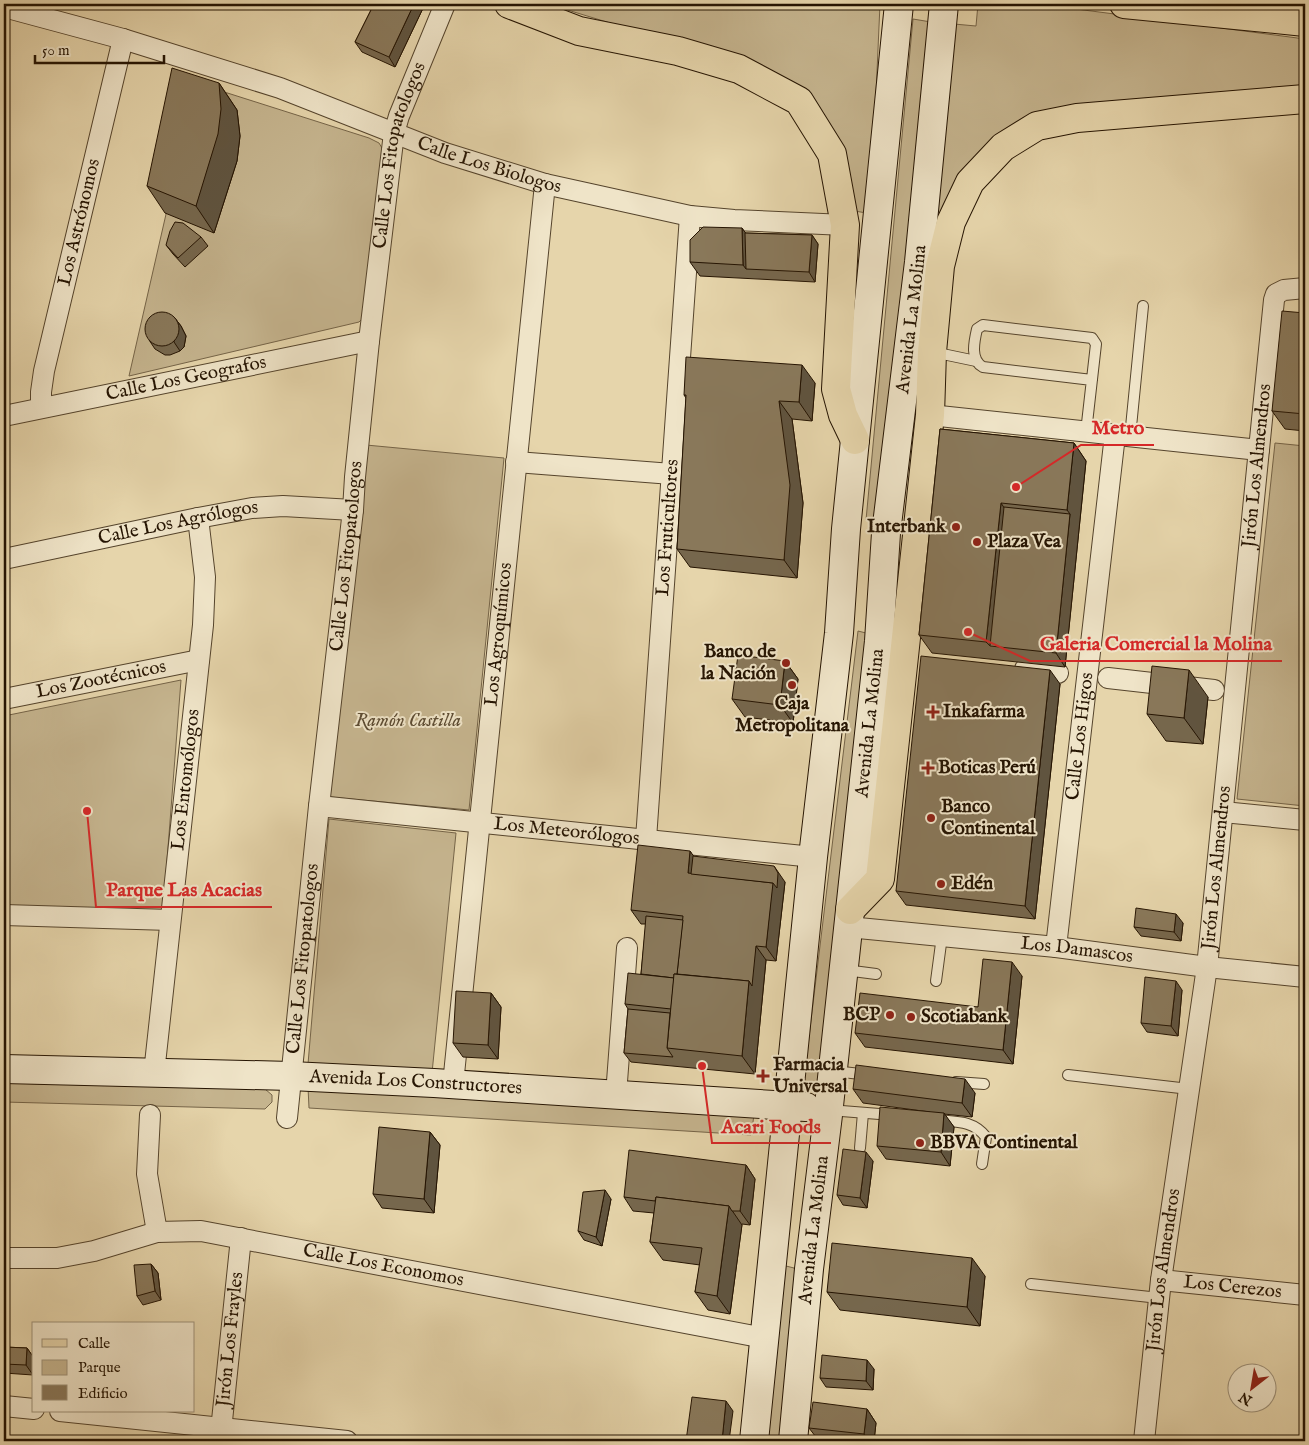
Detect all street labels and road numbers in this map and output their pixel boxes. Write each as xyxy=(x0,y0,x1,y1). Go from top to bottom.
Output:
street label: Calle Los Fitopatologos xyxy=(368,59,432,250)
street label: Calle Los Biologos xyxy=(414,131,564,199)
street label: Los Astrónomos xyxy=(53,156,106,288)
street label: Avenida La Molina xyxy=(891,243,933,396)
street label: Calle Los Geografos xyxy=(104,350,269,407)
street label: Jirón Los Almendros xyxy=(1237,383,1278,551)
street label: Los Fruticultores xyxy=(651,458,685,597)
street label: Calle Los Fitopatologos xyxy=(325,460,369,653)
street label: Calle Los Agrólogos xyxy=(96,496,259,551)
street label: Los Agroquímicos xyxy=(480,561,518,707)
street label: Avenida La Molina xyxy=(850,647,890,800)
street label: Los Zootécnicos xyxy=(34,655,168,704)
street label: Calle Los Higos xyxy=(1061,671,1100,802)
street label: Los Entomólogos xyxy=(166,708,206,852)
street label: Jirón Los Almendros xyxy=(1197,785,1237,953)
street label: Los Meteorólogos xyxy=(493,812,641,851)
street label: Calle Los Fitopatologos xyxy=(282,862,325,1055)
street label: Los Damascos xyxy=(1020,932,1134,969)
street label: Avenida Los Constructores xyxy=(308,1065,523,1101)
street label: Avenida La Molina xyxy=(794,1154,835,1306)
street label: Jirón Los Almendros xyxy=(1141,1187,1186,1355)
street label: Calle Los Economos xyxy=(301,1239,466,1293)
street label: Los Cerezos xyxy=(1182,1270,1283,1305)
street label: Jirón Los Frayles xyxy=(211,1271,249,1410)

